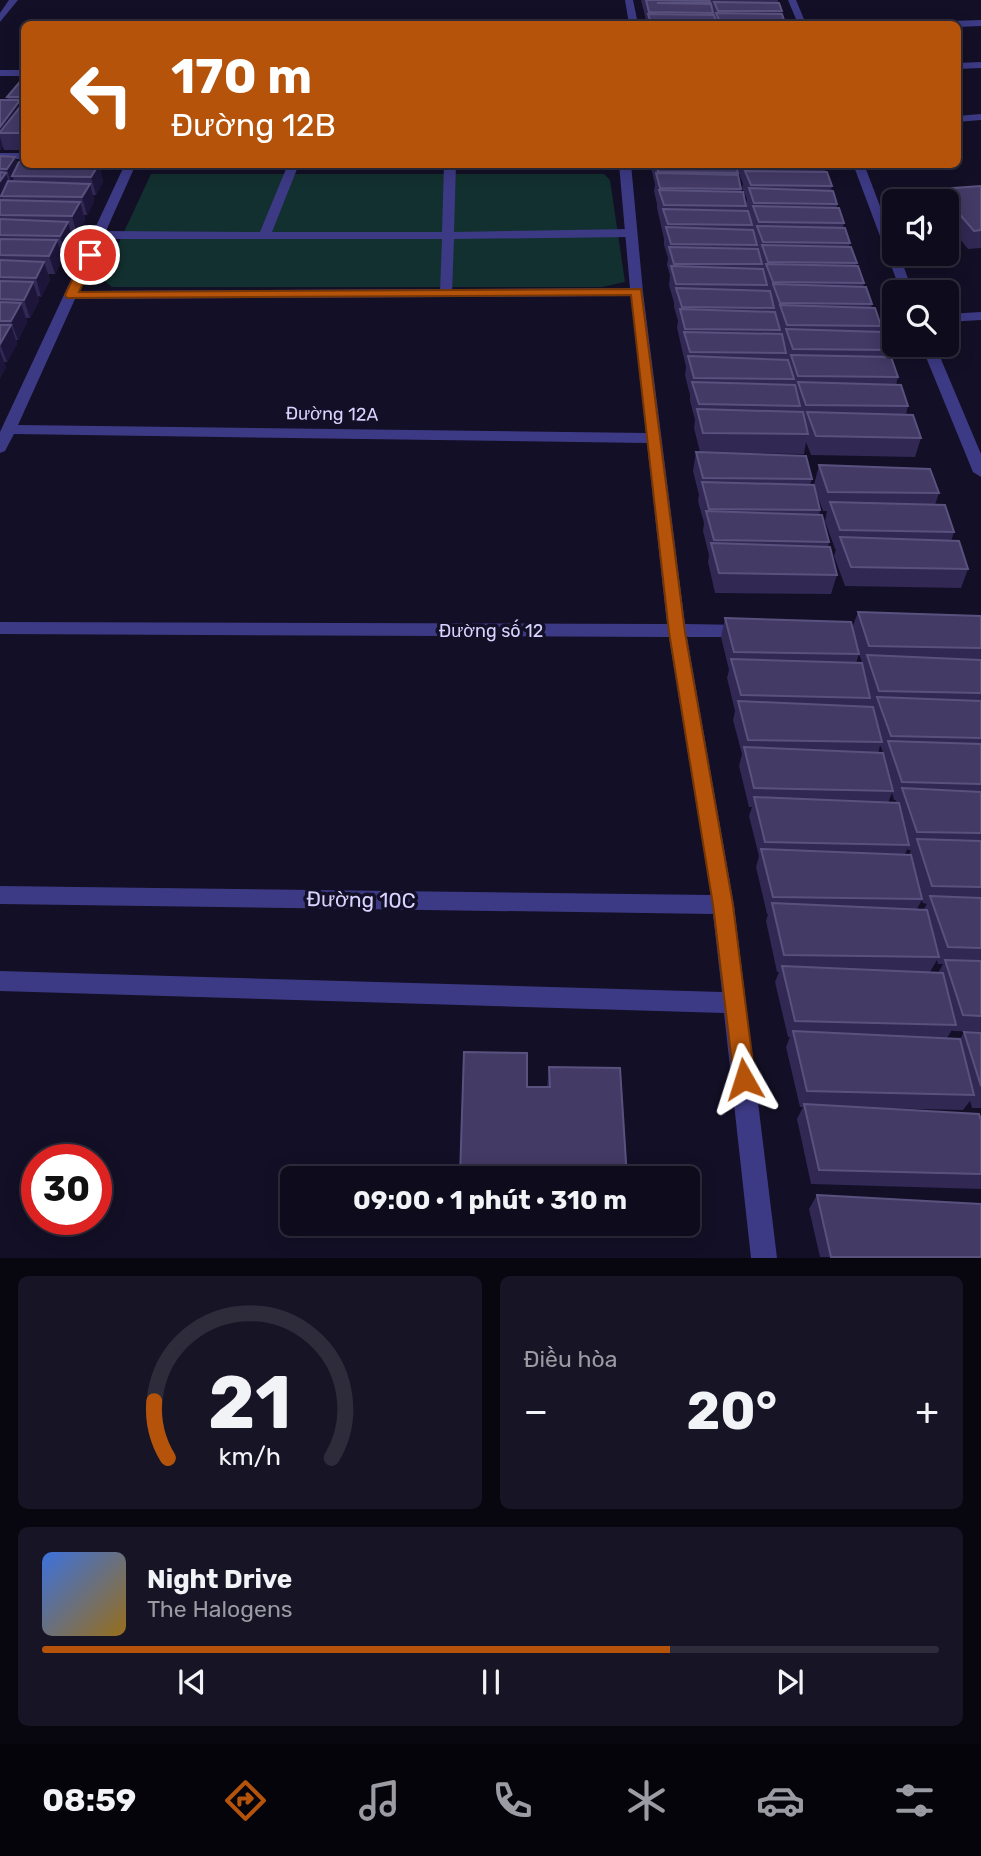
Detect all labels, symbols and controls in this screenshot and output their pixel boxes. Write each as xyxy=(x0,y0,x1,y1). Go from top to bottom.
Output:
text: 170 m xyxy=(171,47,312,105)
icon: left xyxy=(56,49,147,140)
text: Đường 12B xyxy=(171,106,336,144)
map controls xyxy=(882,189,959,357)
button: sound xyxy=(882,189,959,266)
pin xyxy=(60,225,120,285)
icon: arrive xyxy=(71,236,109,274)
button: search xyxy=(882,280,959,357)
street label: Đường 12A xyxy=(285,402,379,426)
street label: Đường số 12 xyxy=(439,619,543,642)
street label: Đường 10C xyxy=(306,886,416,913)
position arrow xyxy=(707,1042,781,1116)
speed limit sign: 30 xyxy=(21,1144,112,1235)
text: 09:00 · 1 phút · 310 m xyxy=(353,1185,627,1216)
text: Điều hòa xyxy=(524,1345,617,1373)
text: 21 xyxy=(208,1361,292,1447)
text: 20° xyxy=(686,1380,777,1442)
text: − xyxy=(524,1388,548,1434)
text: + xyxy=(915,1388,939,1434)
text: km/h xyxy=(219,1442,281,1471)
text: Night Drive xyxy=(147,1564,292,1595)
text: The Halogens xyxy=(147,1595,293,1623)
icon: previous xyxy=(173,1663,211,1701)
icon: pause xyxy=(472,1663,510,1701)
icon: next xyxy=(771,1663,809,1701)
icon: directions xyxy=(221,1776,270,1825)
icon: music xyxy=(355,1776,404,1825)
icon: phone xyxy=(488,1776,537,1825)
icon: climate xyxy=(622,1776,671,1825)
icon: car xyxy=(756,1776,805,1825)
icon: filters xyxy=(890,1776,939,1825)
text: 08:59 xyxy=(42,1781,136,1819)

